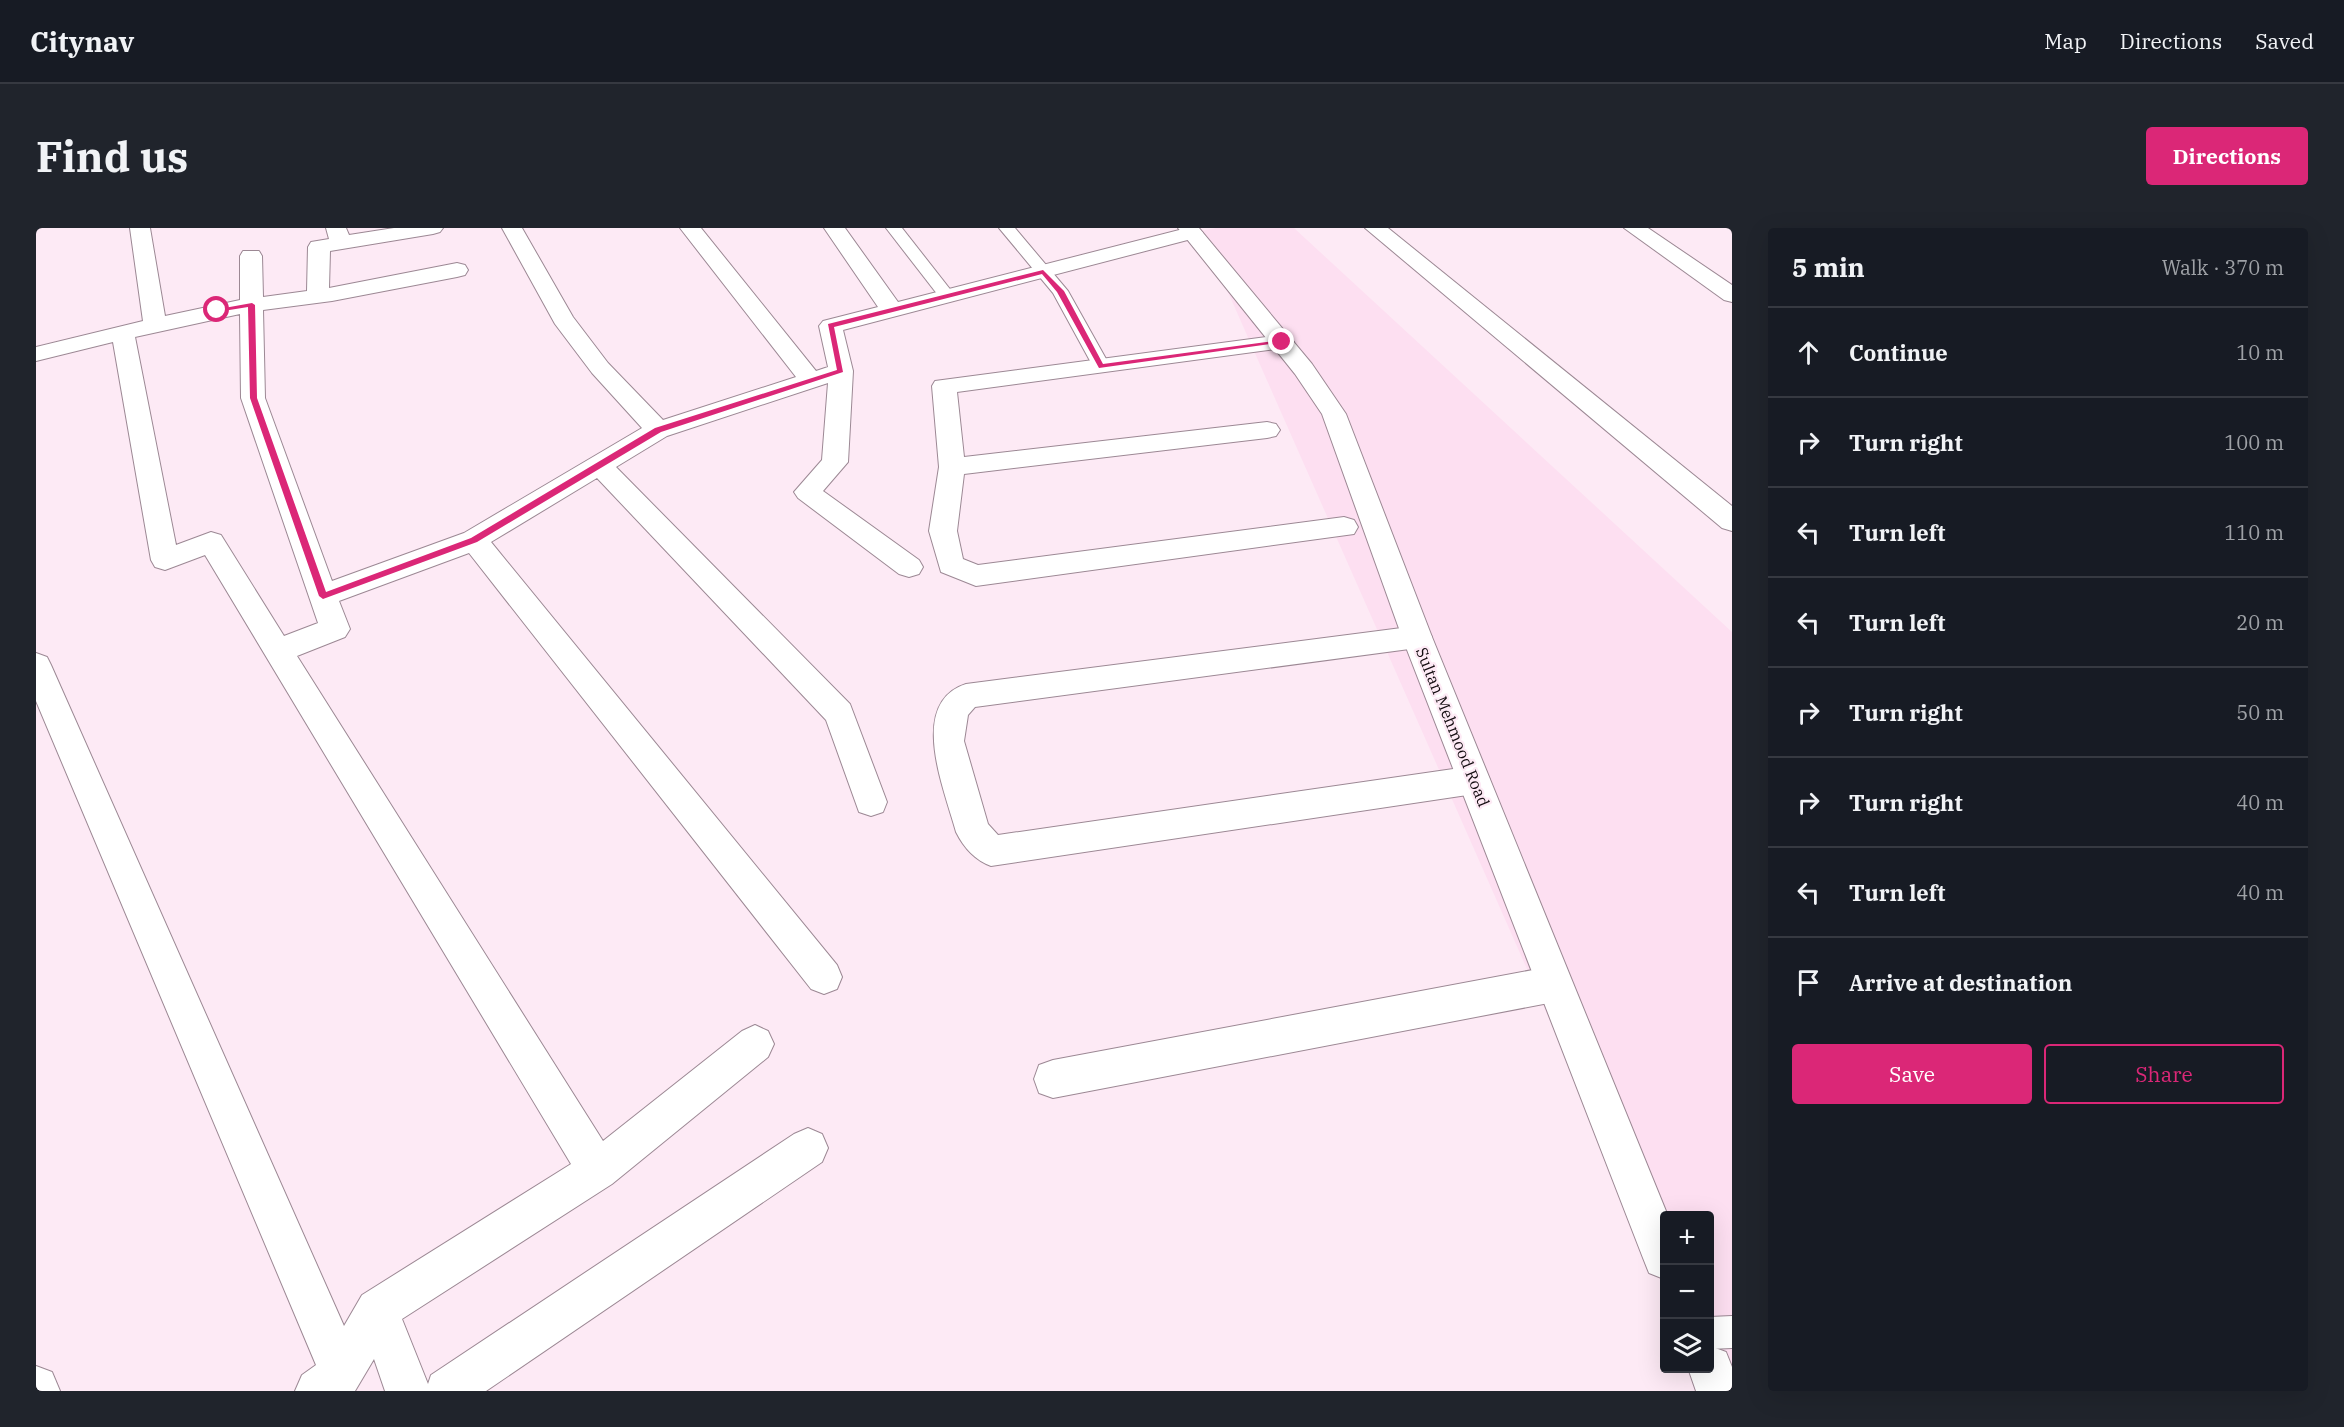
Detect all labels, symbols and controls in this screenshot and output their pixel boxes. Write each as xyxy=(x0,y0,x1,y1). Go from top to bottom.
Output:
text: Citynav xyxy=(30,23,134,60)
text: Map xyxy=(2044,27,2087,55)
text: Directions xyxy=(2120,27,2222,55)
text: Saved xyxy=(2255,27,2314,55)
button: Directions xyxy=(2146,127,2308,185)
text: Find us xyxy=(36,129,188,184)
text: 5 min xyxy=(1792,250,1865,284)
text: Walk · 370 m xyxy=(2162,254,2284,281)
route start xyxy=(203,296,229,322)
route end xyxy=(1268,328,1294,354)
icon: ahead xyxy=(1792,336,1825,369)
text: Continue xyxy=(1849,338,1948,367)
text: 10 m xyxy=(2236,339,2284,366)
icon: right xyxy=(1792,426,1825,459)
text: Turn right xyxy=(1849,428,1963,457)
text: 100 m xyxy=(2224,429,2284,456)
icon: left xyxy=(1792,516,1825,549)
text: Turn left xyxy=(1849,518,1945,547)
text: 110 m xyxy=(2224,519,2284,546)
icon: left xyxy=(1792,606,1825,639)
text: Turn left xyxy=(1849,608,1945,637)
text: 20 m xyxy=(2236,609,2284,636)
street label: Sultan Mehmood Road xyxy=(1412,644,1494,810)
icon: right xyxy=(1792,696,1825,729)
text: Turn right xyxy=(1849,698,1963,727)
text: 50 m xyxy=(2236,699,2284,726)
icon: right xyxy=(1792,786,1825,819)
text: Turn right xyxy=(1849,788,1963,817)
text: 40 m xyxy=(2236,789,2284,816)
icon: left xyxy=(1792,876,1825,909)
text: Turn left xyxy=(1849,878,1945,907)
text: 40 m xyxy=(2236,879,2284,906)
icon: arrive xyxy=(1792,966,1825,999)
text: Arrive at destination xyxy=(1849,968,2072,997)
button: Save xyxy=(1792,1044,2032,1104)
button: Share xyxy=(2044,1044,2284,1104)
map controls xyxy=(1660,1211,1714,1373)
button: + xyxy=(1660,1211,1714,1265)
button: − xyxy=(1660,1265,1714,1319)
button: layers xyxy=(1660,1319,1714,1373)

